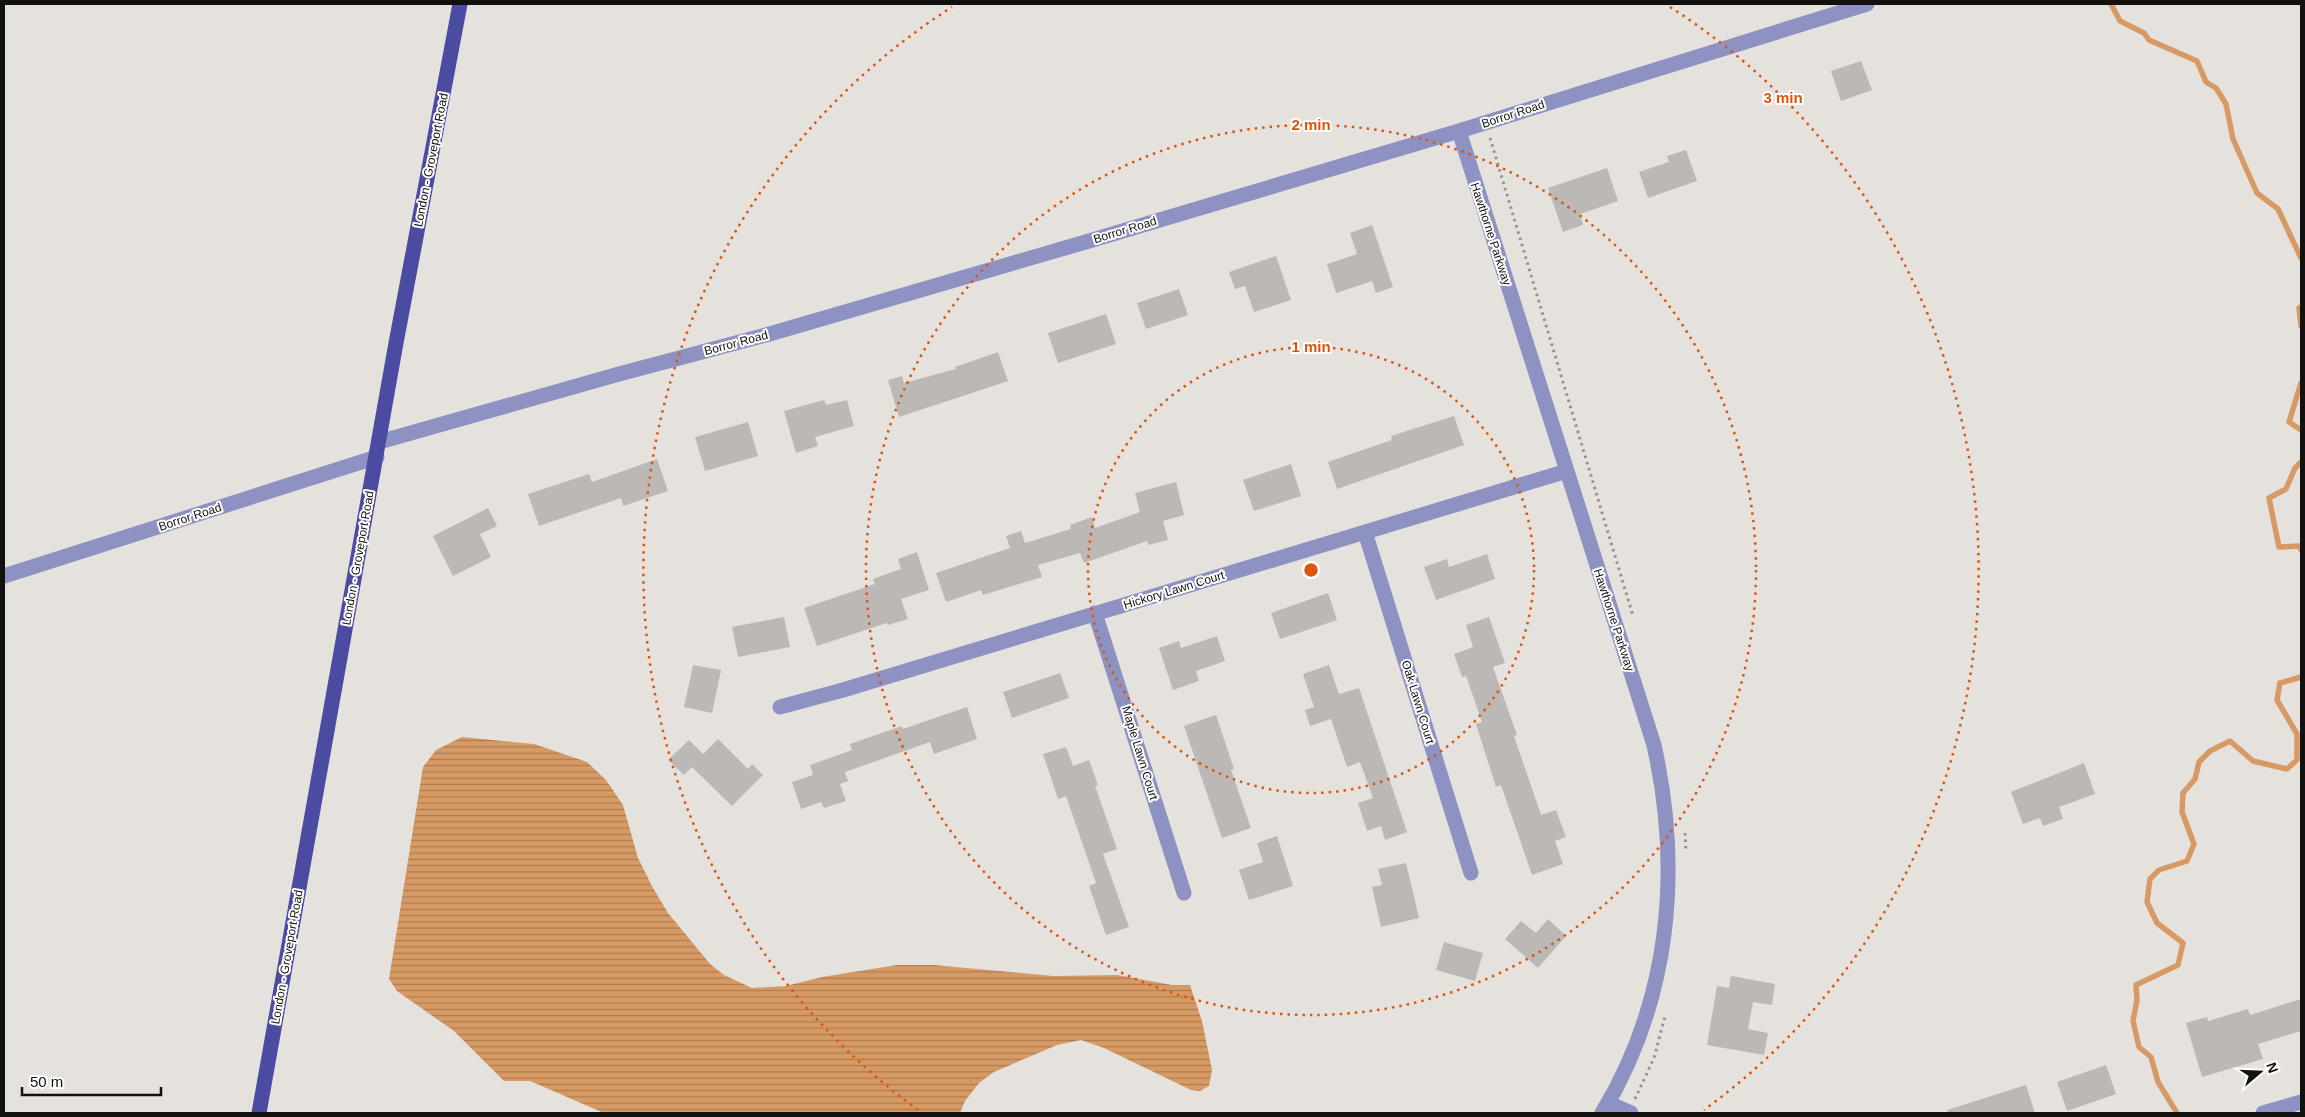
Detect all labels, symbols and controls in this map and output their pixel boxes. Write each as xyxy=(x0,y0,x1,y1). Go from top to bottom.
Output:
text: 3 min xyxy=(1763,89,1803,106)
street label: London - Groveport Road xyxy=(411,92,451,228)
street label: Borror Road xyxy=(1480,97,1546,131)
text: 2 min xyxy=(1291,116,1331,133)
street label: Hawthorne Parkway xyxy=(1468,181,1514,287)
street label: Borror Road xyxy=(1092,214,1158,246)
street label: Borror Road xyxy=(703,328,769,358)
text: 1 min xyxy=(1291,338,1331,355)
street label: London - Groveport Road xyxy=(339,490,377,626)
street label: Borror Road xyxy=(157,500,223,534)
centre of rings xyxy=(1302,561,1320,579)
street label: Hawthorne Parkway xyxy=(1591,567,1637,673)
street label: Hickory Lawn Court xyxy=(1122,568,1227,612)
street label: Oak Lawn Court xyxy=(1399,658,1438,746)
street label: Maple Lawn Court xyxy=(1119,704,1161,802)
street label: London - Groveport Road xyxy=(268,889,306,1025)
north arrow xyxy=(2235,1047,2285,1097)
text: N xyxy=(2263,1060,2282,1075)
scale bar xyxy=(22,1064,161,1096)
text: 50 m xyxy=(30,1073,63,1090)

